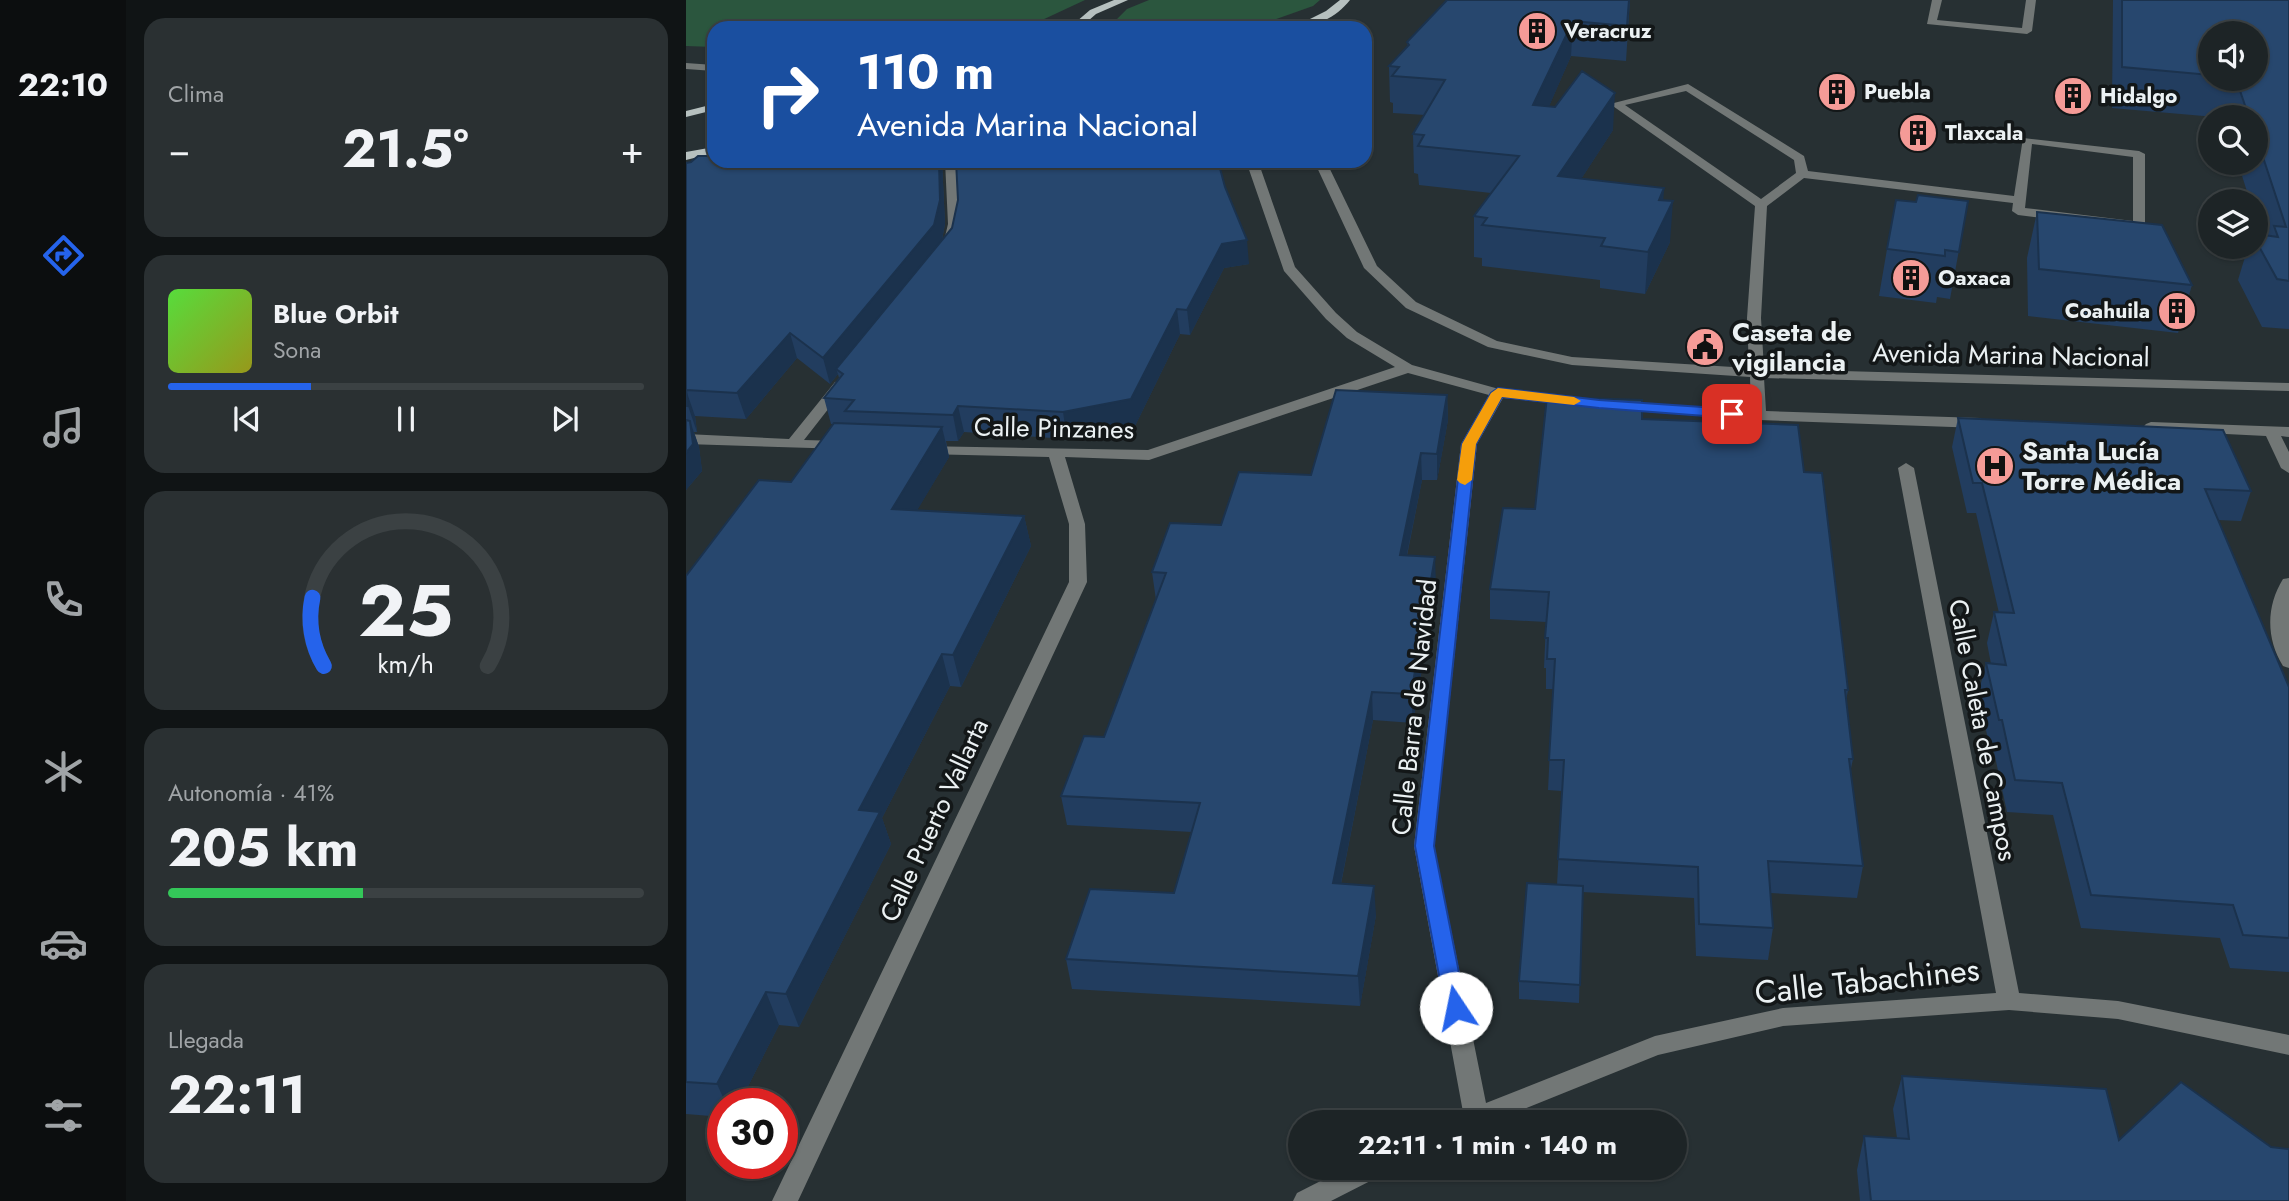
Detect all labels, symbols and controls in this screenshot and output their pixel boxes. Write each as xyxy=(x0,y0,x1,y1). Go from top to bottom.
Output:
building icon: Veracruz xyxy=(1516,10,1558,52)
place label: Veracruz xyxy=(1563,16,1652,46)
map controls xyxy=(2198,21,2268,259)
button: sound xyxy=(2198,21,2268,91)
text: 110 m xyxy=(857,37,994,107)
icon: right xyxy=(742,49,833,140)
text: 22:10 xyxy=(18,62,108,108)
building icon: Puebla xyxy=(1816,71,1858,113)
building icon: Hidalgo xyxy=(2052,75,2094,117)
text: Clima xyxy=(168,77,224,111)
place label: Puebla xyxy=(1864,77,1931,107)
place label: Hidalgo xyxy=(2100,81,2177,111)
text: Avenida Marina Nacional xyxy=(857,102,1198,148)
button: search xyxy=(2198,105,2268,175)
text: 21.5° xyxy=(342,111,469,187)
building icon: Tlaxcala xyxy=(1897,112,1939,154)
place label: Tlaxcala xyxy=(1945,118,2023,148)
text: − xyxy=(168,122,190,177)
text: + xyxy=(621,122,644,177)
button: layers xyxy=(2198,189,2268,259)
icon: directions xyxy=(39,231,88,280)
building icon: Oaxaca xyxy=(1890,257,1932,299)
place label: Oaxaca xyxy=(1938,263,2011,293)
building icon: Coahuila xyxy=(2156,290,2198,332)
text: Blue Orbit xyxy=(273,295,398,333)
place label: Coahuila xyxy=(2065,296,2150,326)
place label: Caseta de vigilancia xyxy=(1731,313,1852,381)
public building icon: Caseta de vigilancia xyxy=(1684,326,1726,368)
text: Sona xyxy=(273,333,321,367)
street label: Avenida Marina Nacional xyxy=(1872,334,2150,376)
pin xyxy=(1702,384,1762,444)
icon: arrive xyxy=(1713,395,1751,433)
icon: previous xyxy=(228,400,266,438)
icon: pause xyxy=(387,400,425,438)
icon: next xyxy=(546,400,584,438)
icon: music xyxy=(39,403,88,452)
street label: Calle Pinzanes xyxy=(974,408,1134,448)
place label: Santa Lucía Torre Médica xyxy=(2022,432,2181,500)
hospital icon: Santa Lucía Torre Médica xyxy=(1974,445,2016,487)
text: 25 xyxy=(359,559,453,664)
icon: phone xyxy=(39,575,88,624)
street label: Calle Barra de Navidad xyxy=(1382,577,1446,837)
street label: Calle Caleta de Campos xyxy=(1939,596,2027,864)
text: km/h xyxy=(378,646,434,682)
street label: Calle Puerto Vallarta xyxy=(870,712,998,928)
icon: climate xyxy=(39,747,88,796)
text: Autonomía · 41% xyxy=(168,776,334,810)
text: 205 km xyxy=(168,810,358,886)
icon: car xyxy=(39,919,88,968)
street label: Calle Tabachines xyxy=(1753,946,1981,1016)
position arrow xyxy=(1419,971,1493,1045)
text: Llegada xyxy=(168,1023,244,1057)
text: 22:11 xyxy=(168,1057,306,1133)
speed limit sign: 30 xyxy=(707,1088,798,1179)
icon: filters xyxy=(39,1091,88,1140)
text: 22:11 · 1 min · 140 m xyxy=(1358,1126,1617,1164)

